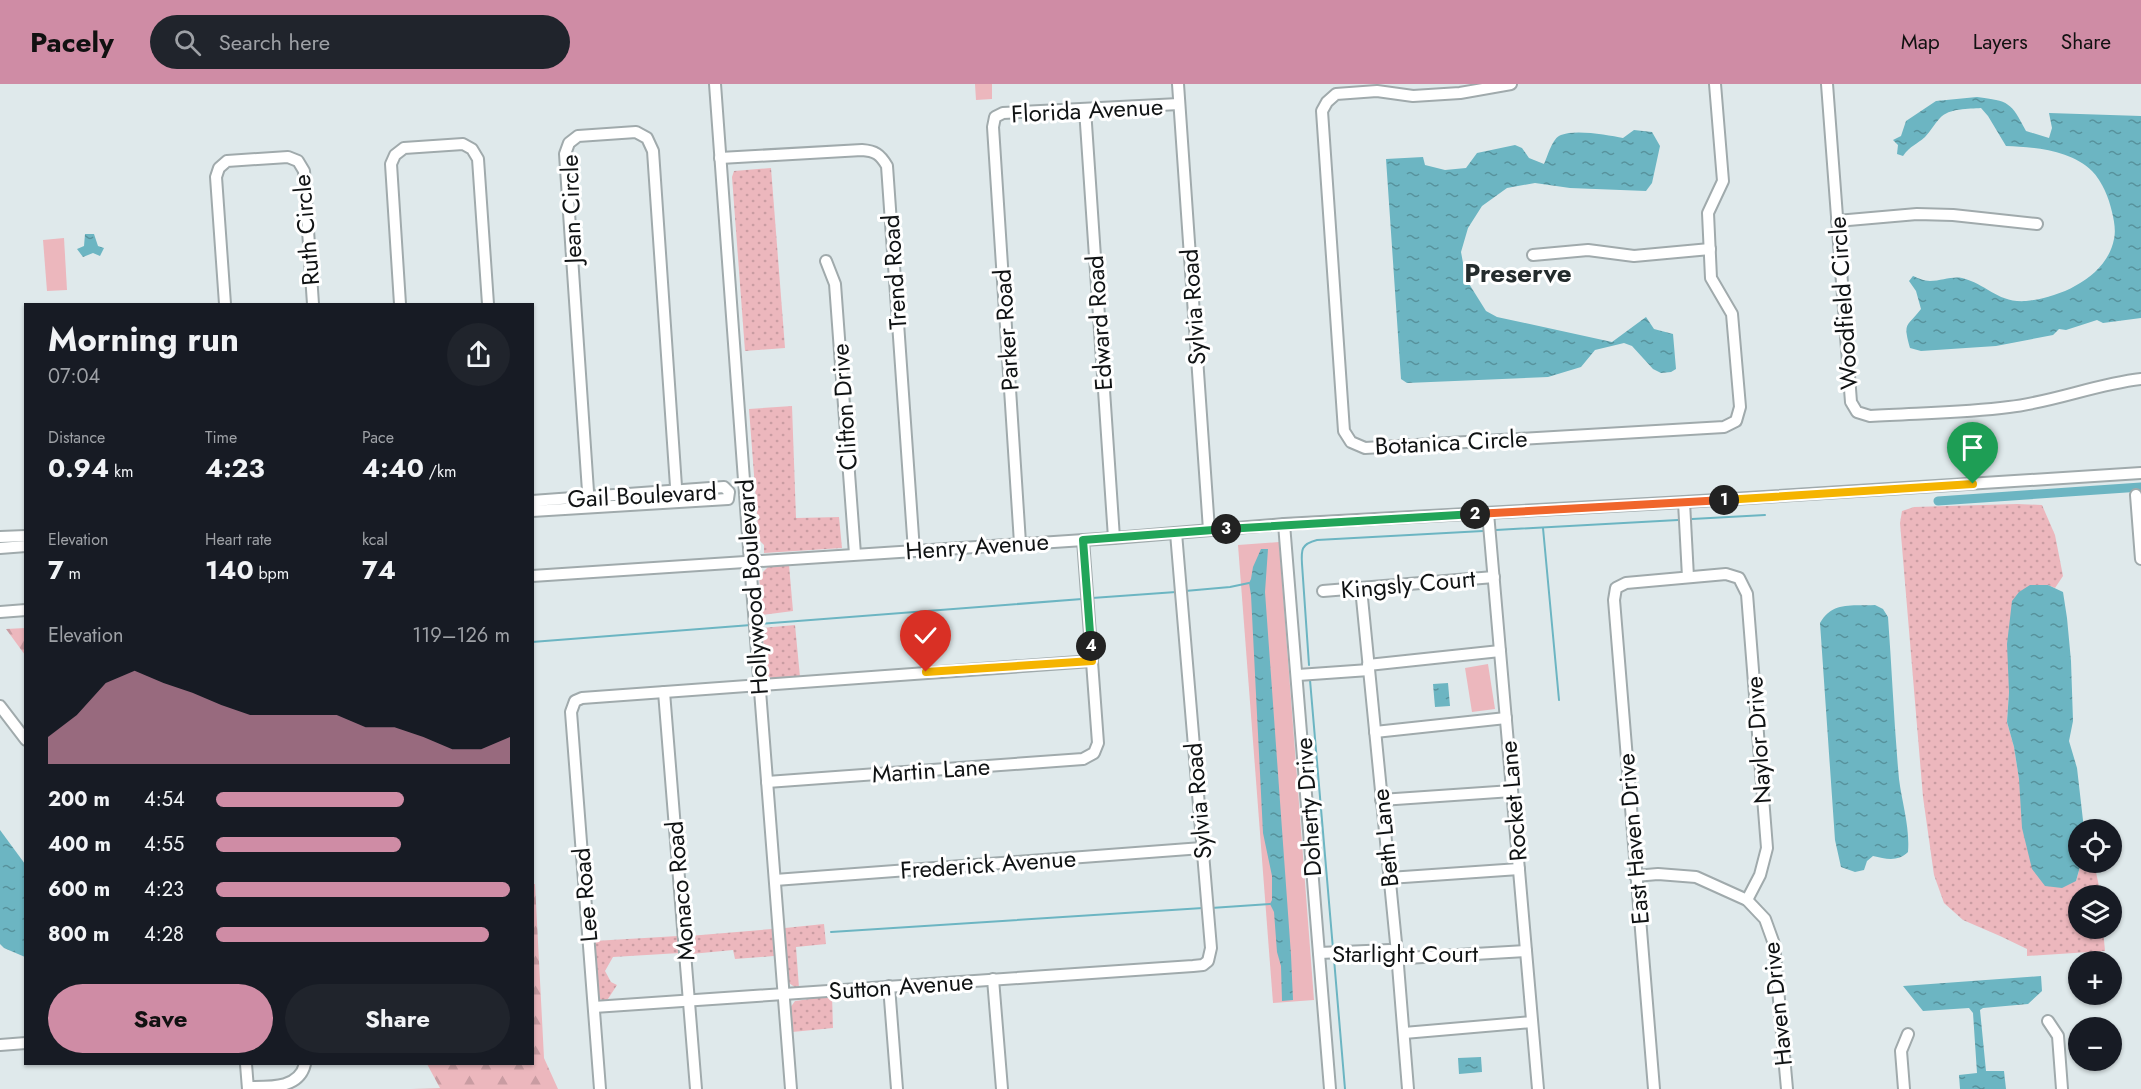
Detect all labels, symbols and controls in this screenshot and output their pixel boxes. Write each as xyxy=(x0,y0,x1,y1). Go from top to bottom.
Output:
search box xyxy=(150,15,570,69)
text: Pacely xyxy=(30,22,114,63)
icon: search xyxy=(171,26,204,59)
text: Search here xyxy=(219,26,330,58)
text: Map xyxy=(1901,27,1940,57)
text: Layers xyxy=(1973,27,2028,57)
text: Share xyxy=(2061,27,2111,57)
street label: Florida Avenue xyxy=(1010,89,1164,131)
street label: Jean Circle xyxy=(552,154,591,267)
street label: Ruth Circle xyxy=(284,173,328,287)
street label: Trend Road xyxy=(873,214,915,330)
street label: Woodfield Circle xyxy=(1819,215,1867,391)
street label: Sylvia Road xyxy=(1171,248,1215,366)
street label: Edward Road xyxy=(1077,254,1121,392)
district label: Preserve xyxy=(1464,254,1572,292)
street label: Parker Road xyxy=(984,268,1028,392)
text: Morning run xyxy=(48,316,239,363)
button: share xyxy=(447,323,510,386)
street label: Clifton Drive xyxy=(822,342,866,472)
text: 07:04 xyxy=(48,362,100,391)
street label: Botanica Circle xyxy=(1374,421,1528,463)
pin xyxy=(1947,422,1998,484)
text: Distance xyxy=(48,426,105,449)
text: Time xyxy=(205,426,237,449)
text: Pace xyxy=(362,426,394,449)
icon: arrive xyxy=(1956,431,1989,464)
text: 0.94 xyxy=(48,449,109,487)
text: 4:23 xyxy=(205,449,265,487)
text: 4:40 xyxy=(362,449,424,487)
text: km xyxy=(109,460,133,483)
text: /km xyxy=(424,460,456,483)
street label: Gail Boulevard xyxy=(566,474,718,516)
street label: Hollywood Boulevard xyxy=(727,478,777,696)
pin: 1 xyxy=(1709,485,1739,515)
text: 1 xyxy=(1720,488,1728,511)
pin: 2 xyxy=(1460,499,1490,529)
text: 2 xyxy=(1470,502,1480,525)
pin: 3 xyxy=(1211,514,1241,544)
text: 3 xyxy=(1221,517,1231,540)
street label: Henry Avenue xyxy=(904,524,1050,568)
text: Elevation xyxy=(48,528,108,551)
text: Heart rate xyxy=(205,528,272,551)
text: kcal xyxy=(362,528,388,551)
text: 7 xyxy=(48,551,64,589)
text: 140 xyxy=(205,551,254,589)
text: 74 xyxy=(362,551,396,589)
street label: Kingsly Court xyxy=(1339,561,1477,607)
text: m xyxy=(64,562,81,585)
text: bpm xyxy=(254,562,289,585)
pin xyxy=(900,610,951,672)
icon: check xyxy=(909,619,942,652)
text: Elevation xyxy=(48,621,123,650)
text: 119–126 m xyxy=(412,621,510,650)
pin: 4 xyxy=(1076,631,1106,661)
text: 4 xyxy=(1085,634,1097,657)
street label: Naylor Drive xyxy=(1736,675,1780,805)
street label: Doherty Drive xyxy=(1286,736,1330,878)
street label: Rocket Lane xyxy=(1490,739,1536,863)
street label: Sylvia Road xyxy=(1175,741,1221,861)
street label: Martin Lane xyxy=(871,748,991,792)
street label: East Haven Drive xyxy=(1608,752,1658,926)
text: 200 m xyxy=(48,785,110,814)
text: 4:54 xyxy=(144,785,185,814)
street label: Beth Lane xyxy=(1362,787,1408,889)
map controls xyxy=(2068,819,2122,1071)
button: locate xyxy=(2068,819,2122,873)
street label: Monaco Road xyxy=(656,820,704,962)
text: 400 m xyxy=(48,830,111,859)
text: 4:55 xyxy=(144,830,184,859)
street label: Frederick Avenue xyxy=(899,840,1077,888)
street label: Lee Road xyxy=(563,846,607,944)
text: 600 m xyxy=(48,875,110,904)
text: 4:23 xyxy=(144,875,184,904)
button: layers xyxy=(2068,885,2122,939)
text: 800 m xyxy=(48,920,109,949)
text: 4:28 xyxy=(144,920,184,949)
street label: Starlight Court xyxy=(1332,936,1478,971)
street label: Haven Drive xyxy=(1753,940,1801,1068)
button: + xyxy=(2068,951,2122,1005)
street label: Sutton Avenue xyxy=(827,963,975,1009)
button: Save xyxy=(48,984,273,1053)
button: Share xyxy=(285,984,510,1053)
button: − xyxy=(2068,1017,2122,1071)

